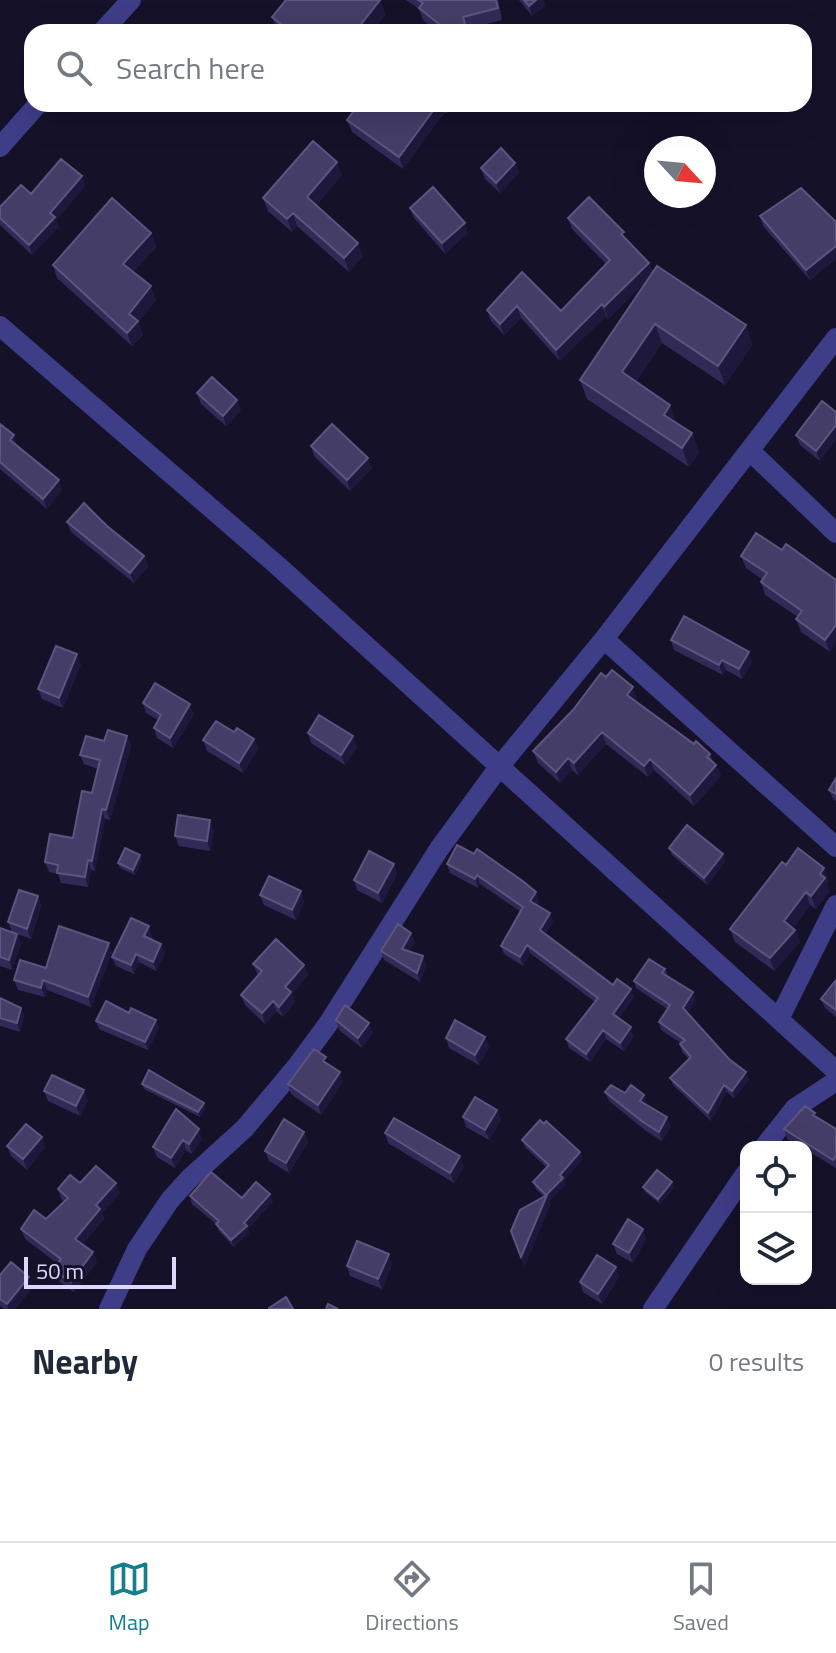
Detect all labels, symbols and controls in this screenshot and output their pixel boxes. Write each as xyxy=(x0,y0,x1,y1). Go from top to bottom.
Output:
search box xyxy=(24,24,812,112)
text: Search here xyxy=(116,45,265,91)
icon: search xyxy=(52,46,96,90)
north arrow xyxy=(644,136,716,208)
map controls xyxy=(740,1141,812,1285)
button: locate xyxy=(740,1141,812,1213)
button: layers xyxy=(740,1213,812,1285)
scale bar xyxy=(24,1253,176,1289)
text: 50 m xyxy=(36,1254,84,1288)
text: Nearby xyxy=(32,1335,138,1387)
text: 0 results xyxy=(709,1342,804,1381)
tab: Map xyxy=(107,1557,151,1639)
tab: Directions xyxy=(365,1557,459,1639)
tab: Saved xyxy=(673,1557,729,1639)

